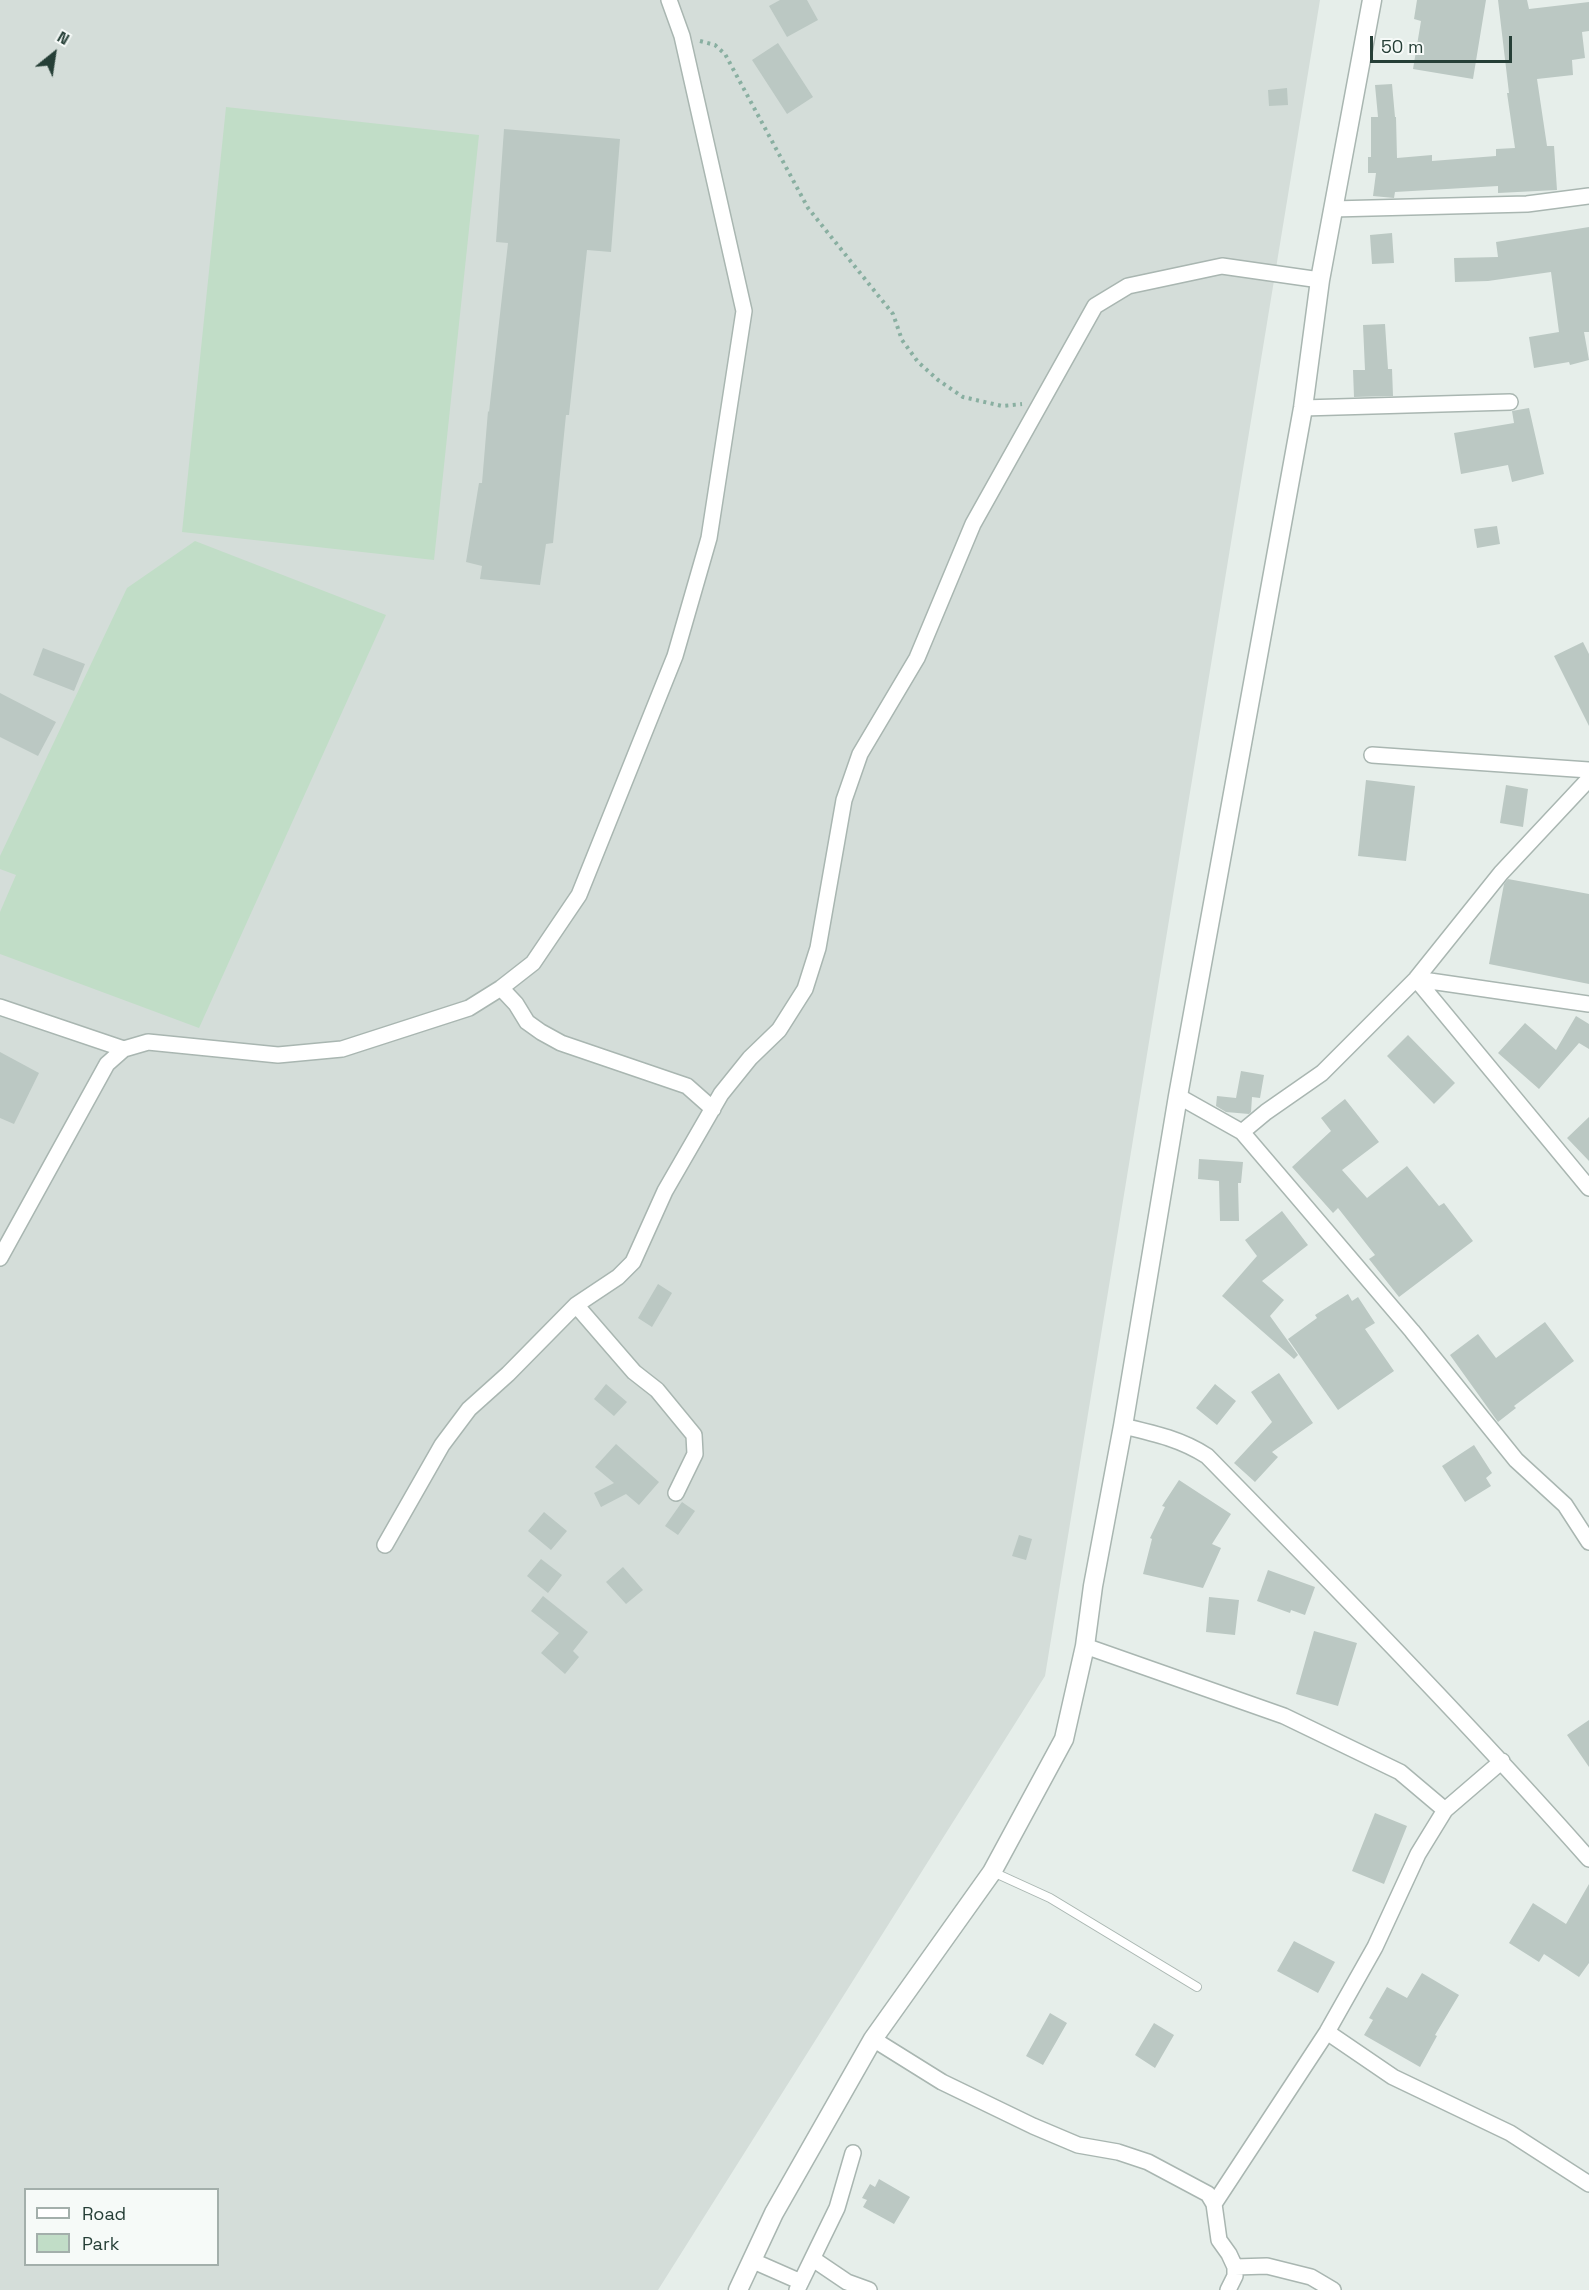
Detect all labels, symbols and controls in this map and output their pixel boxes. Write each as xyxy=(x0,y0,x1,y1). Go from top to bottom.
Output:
north arrow xyxy=(24,24,84,84)
scale bar xyxy=(1373,24,1516,62)
text: N xyxy=(53,26,73,50)
text: 50 m xyxy=(1381,35,1423,58)
legend xyxy=(24,2188,219,2266)
text: Road xyxy=(82,2202,126,2225)
text: Park xyxy=(82,2232,119,2255)

